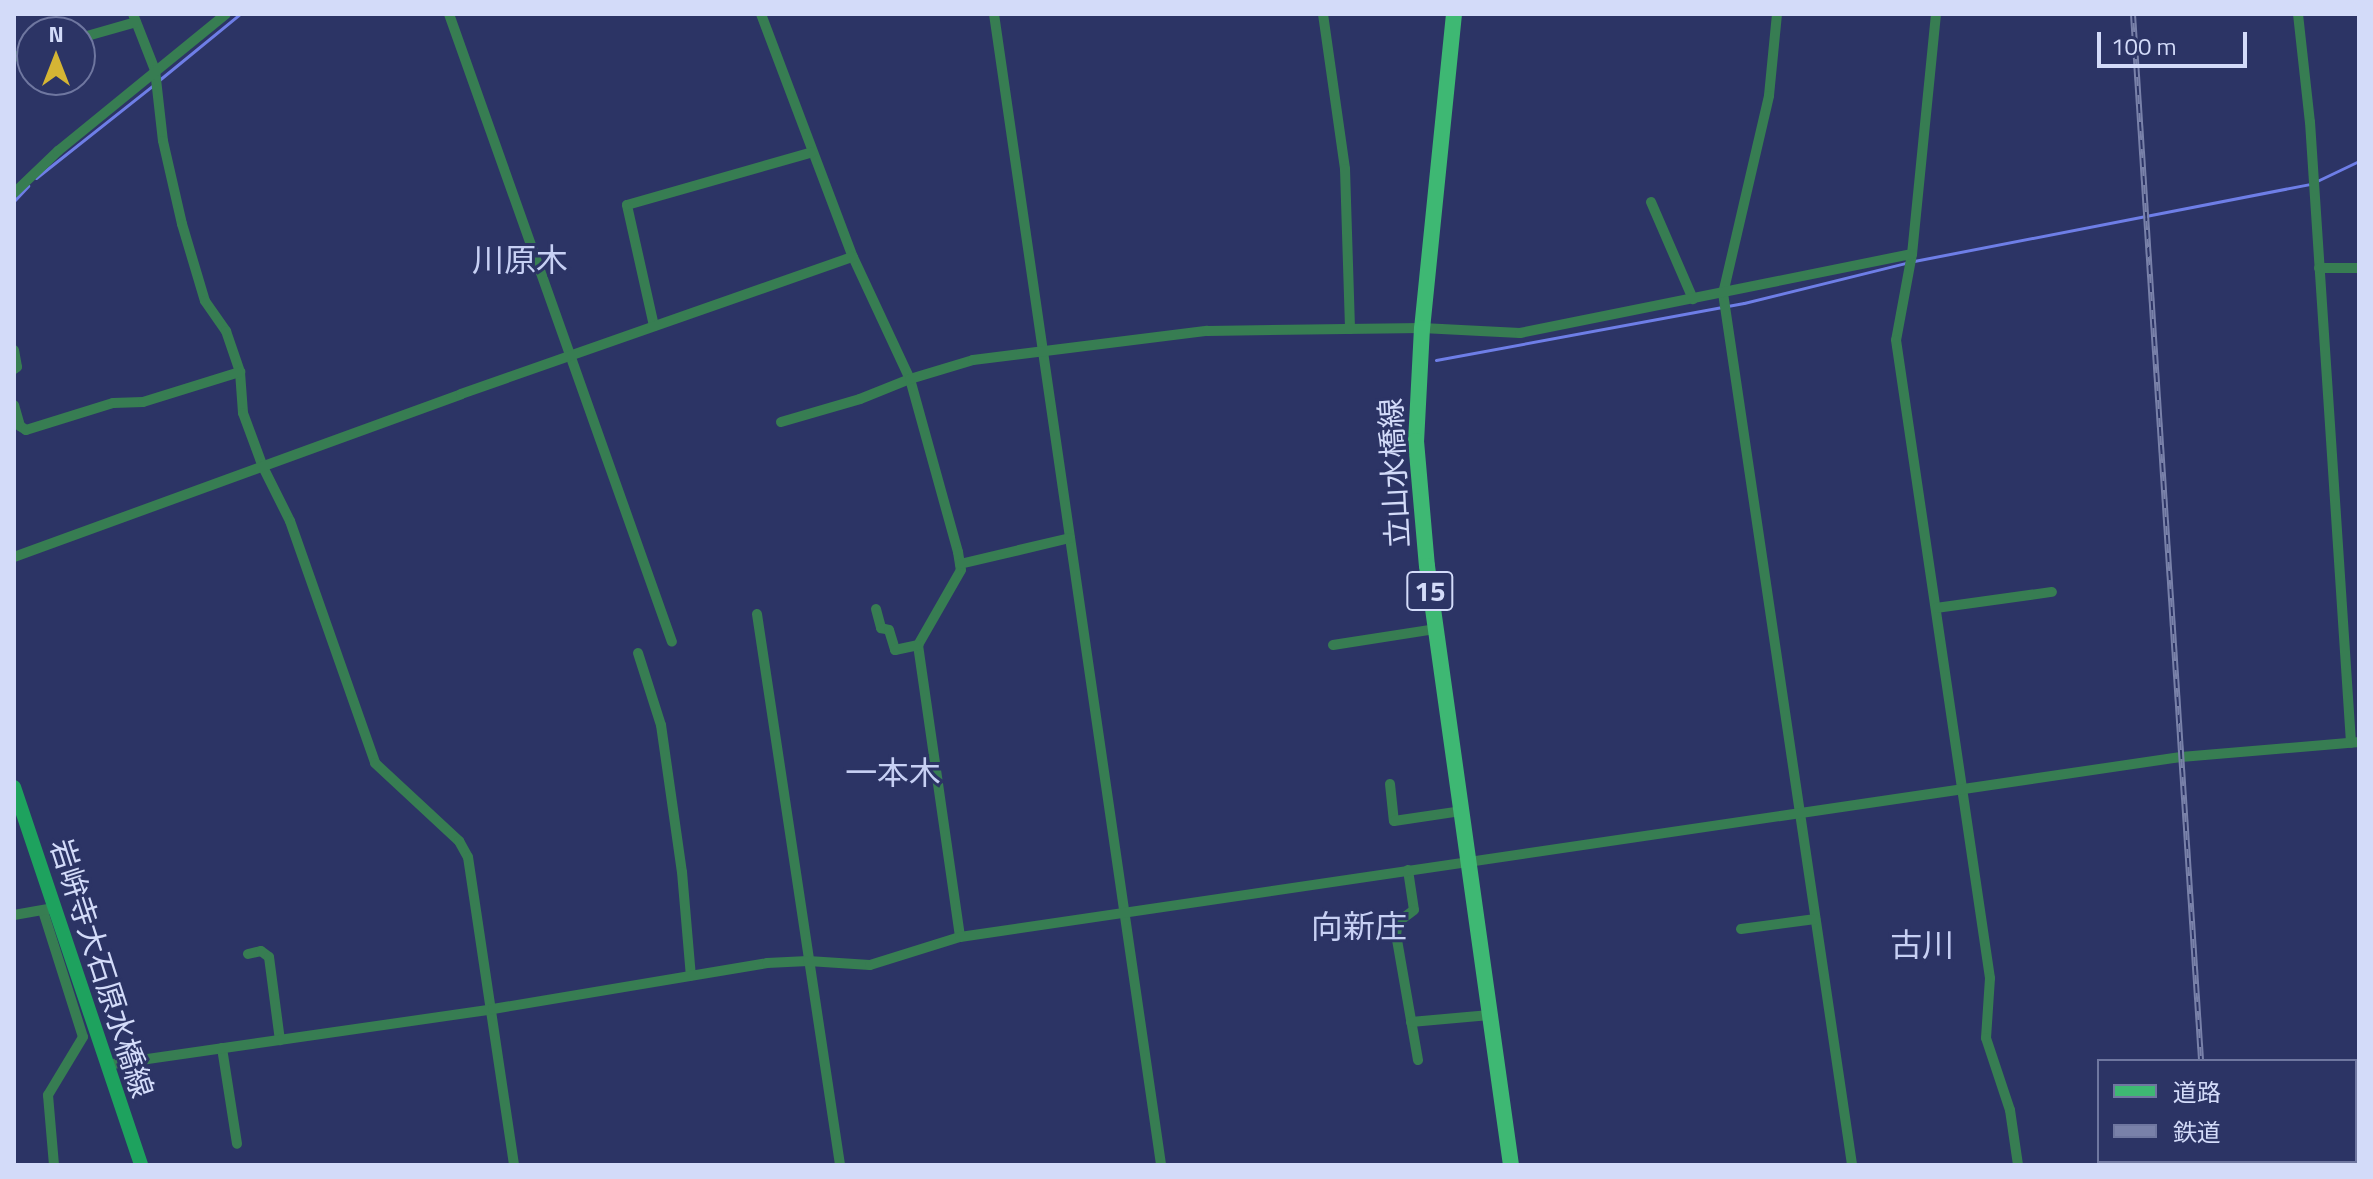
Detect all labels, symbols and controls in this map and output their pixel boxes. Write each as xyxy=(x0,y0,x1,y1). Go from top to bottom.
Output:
north arrow xyxy=(16,16,96,96)
scale bar xyxy=(2101,16,2251,66)
text: N xyxy=(48,17,64,51)
text: 100 m xyxy=(2111,28,2177,64)
district label: 川原木 xyxy=(472,240,568,278)
street label: 立山水橋線 xyxy=(1372,397,1416,549)
road number: 15 xyxy=(1406,567,1454,615)
district label: 一本木 xyxy=(845,753,941,791)
street label: 岩峅寺大石原水橋線 xyxy=(43,834,161,1102)
district label: 向新庄 xyxy=(1311,907,1407,945)
district label: 古川 xyxy=(1890,925,1954,963)
legend xyxy=(2097,1059,2357,1163)
text: 道路 xyxy=(2173,1074,2221,1110)
text: 鉄道 xyxy=(2173,1114,2221,1150)

